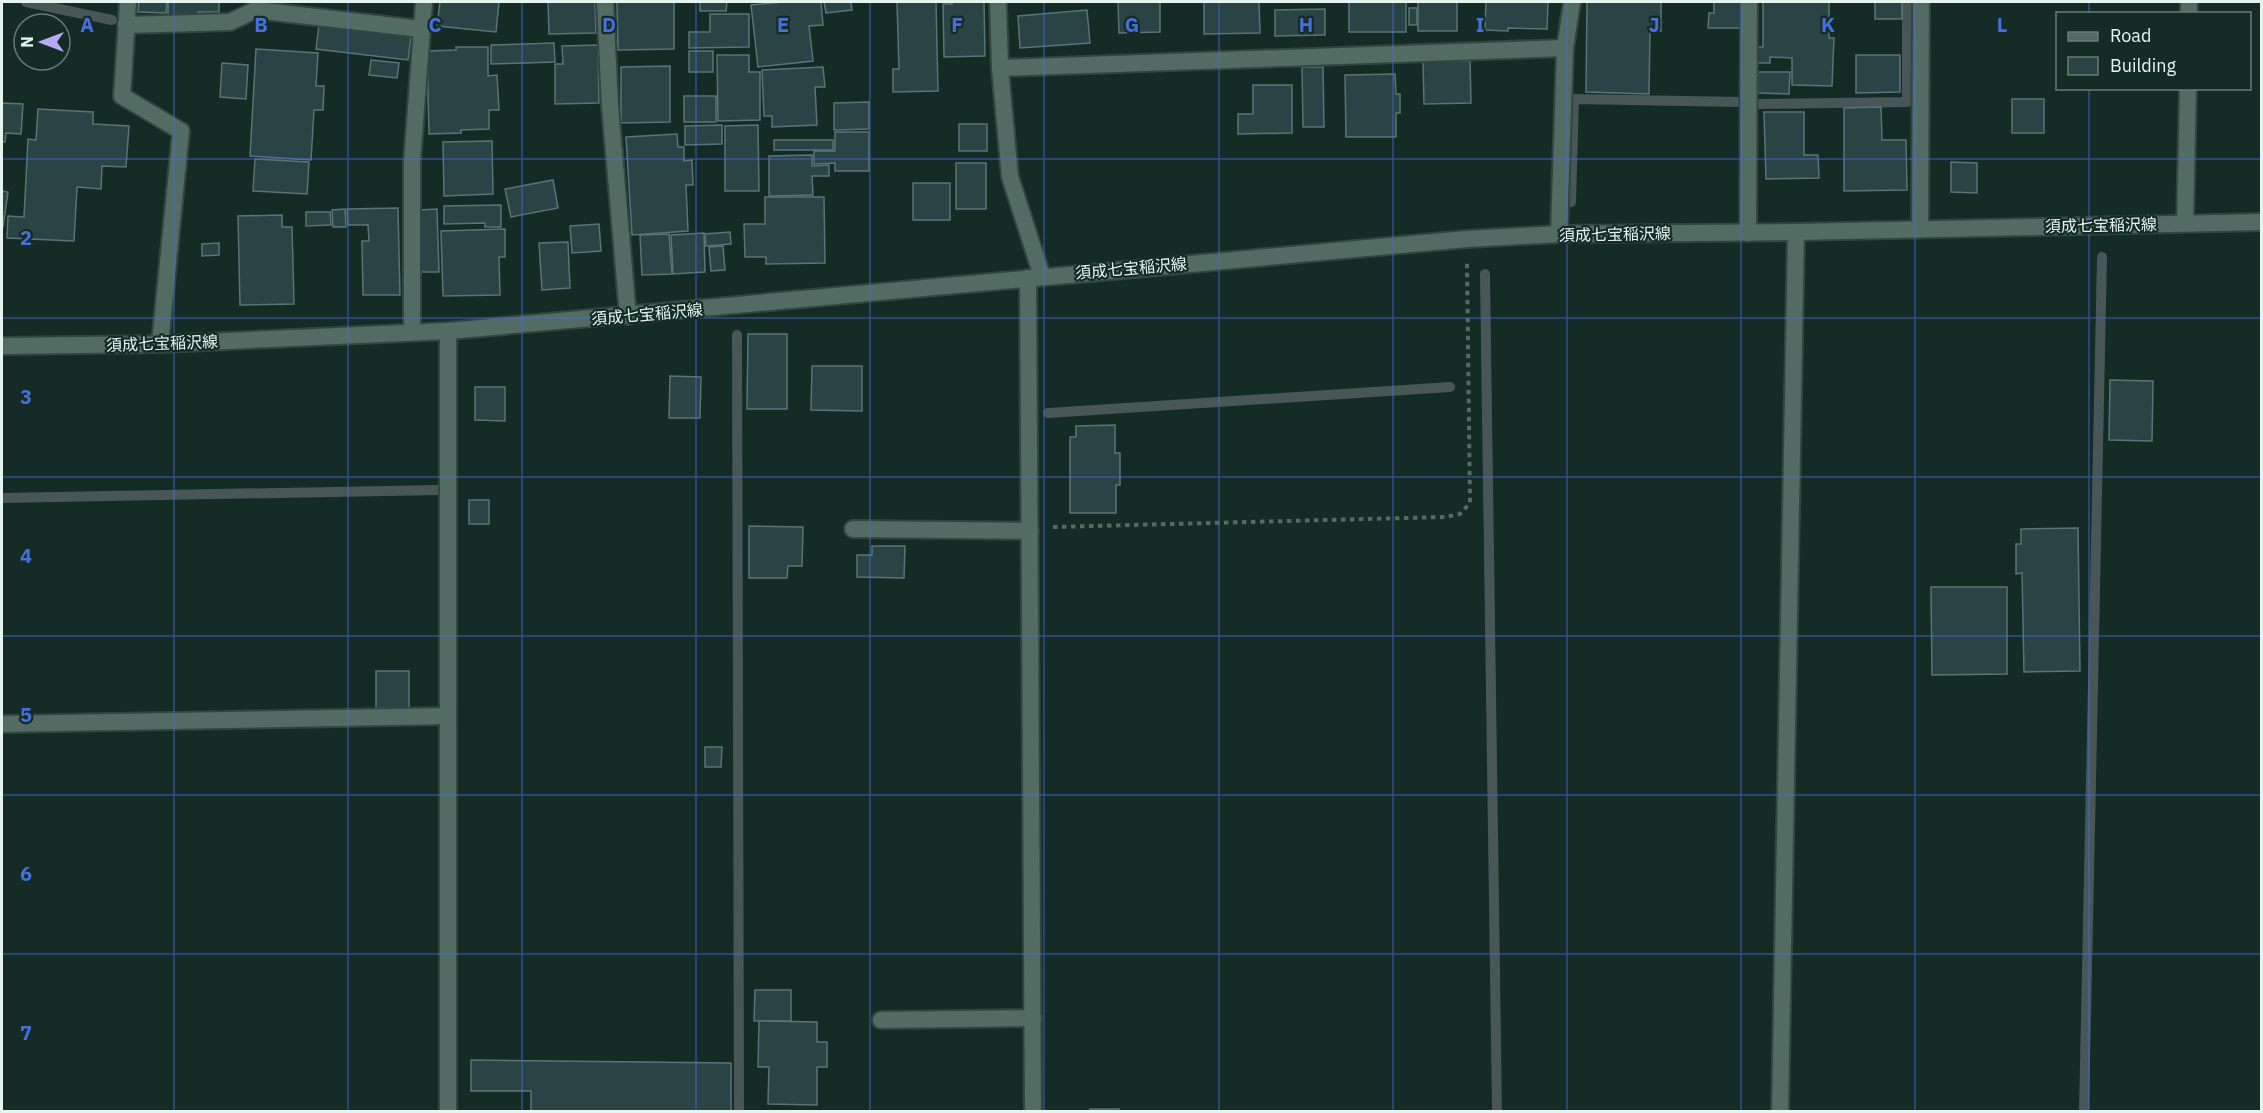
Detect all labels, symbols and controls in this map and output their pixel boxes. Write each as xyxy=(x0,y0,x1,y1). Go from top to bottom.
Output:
text: A xyxy=(80,11,94,38)
text: B xyxy=(254,11,268,38)
text: C xyxy=(428,11,442,38)
text: D xyxy=(602,11,616,38)
text: E xyxy=(777,11,789,38)
text: F xyxy=(951,11,963,38)
text: G xyxy=(1125,11,1139,38)
text: H xyxy=(1299,11,1313,38)
text: I xyxy=(1476,11,1484,38)
text: J xyxy=(1648,11,1660,38)
text: K xyxy=(1821,11,1835,38)
text: L xyxy=(1997,11,2007,38)
north arrow xyxy=(12,12,72,72)
legend xyxy=(2056,12,2251,90)
text: Road xyxy=(2110,24,2151,47)
text: N xyxy=(17,36,37,48)
text: Building xyxy=(2110,54,2177,77)
street label: 須成七宝稲沢線 xyxy=(2045,214,2157,236)
street label: 須成七宝稲沢線 xyxy=(1559,223,1671,245)
text: 2 xyxy=(20,224,32,251)
street label: 須成七宝稲沢線 xyxy=(1074,253,1188,283)
street label: 須成七宝稲沢線 xyxy=(590,299,704,329)
street label: 須成七宝稲沢線 xyxy=(106,331,218,355)
text: 3 xyxy=(20,383,32,410)
text: 4 xyxy=(20,542,32,569)
text: 5 xyxy=(20,701,32,728)
text: 6 xyxy=(20,860,32,887)
text: 7 xyxy=(20,1019,32,1046)

